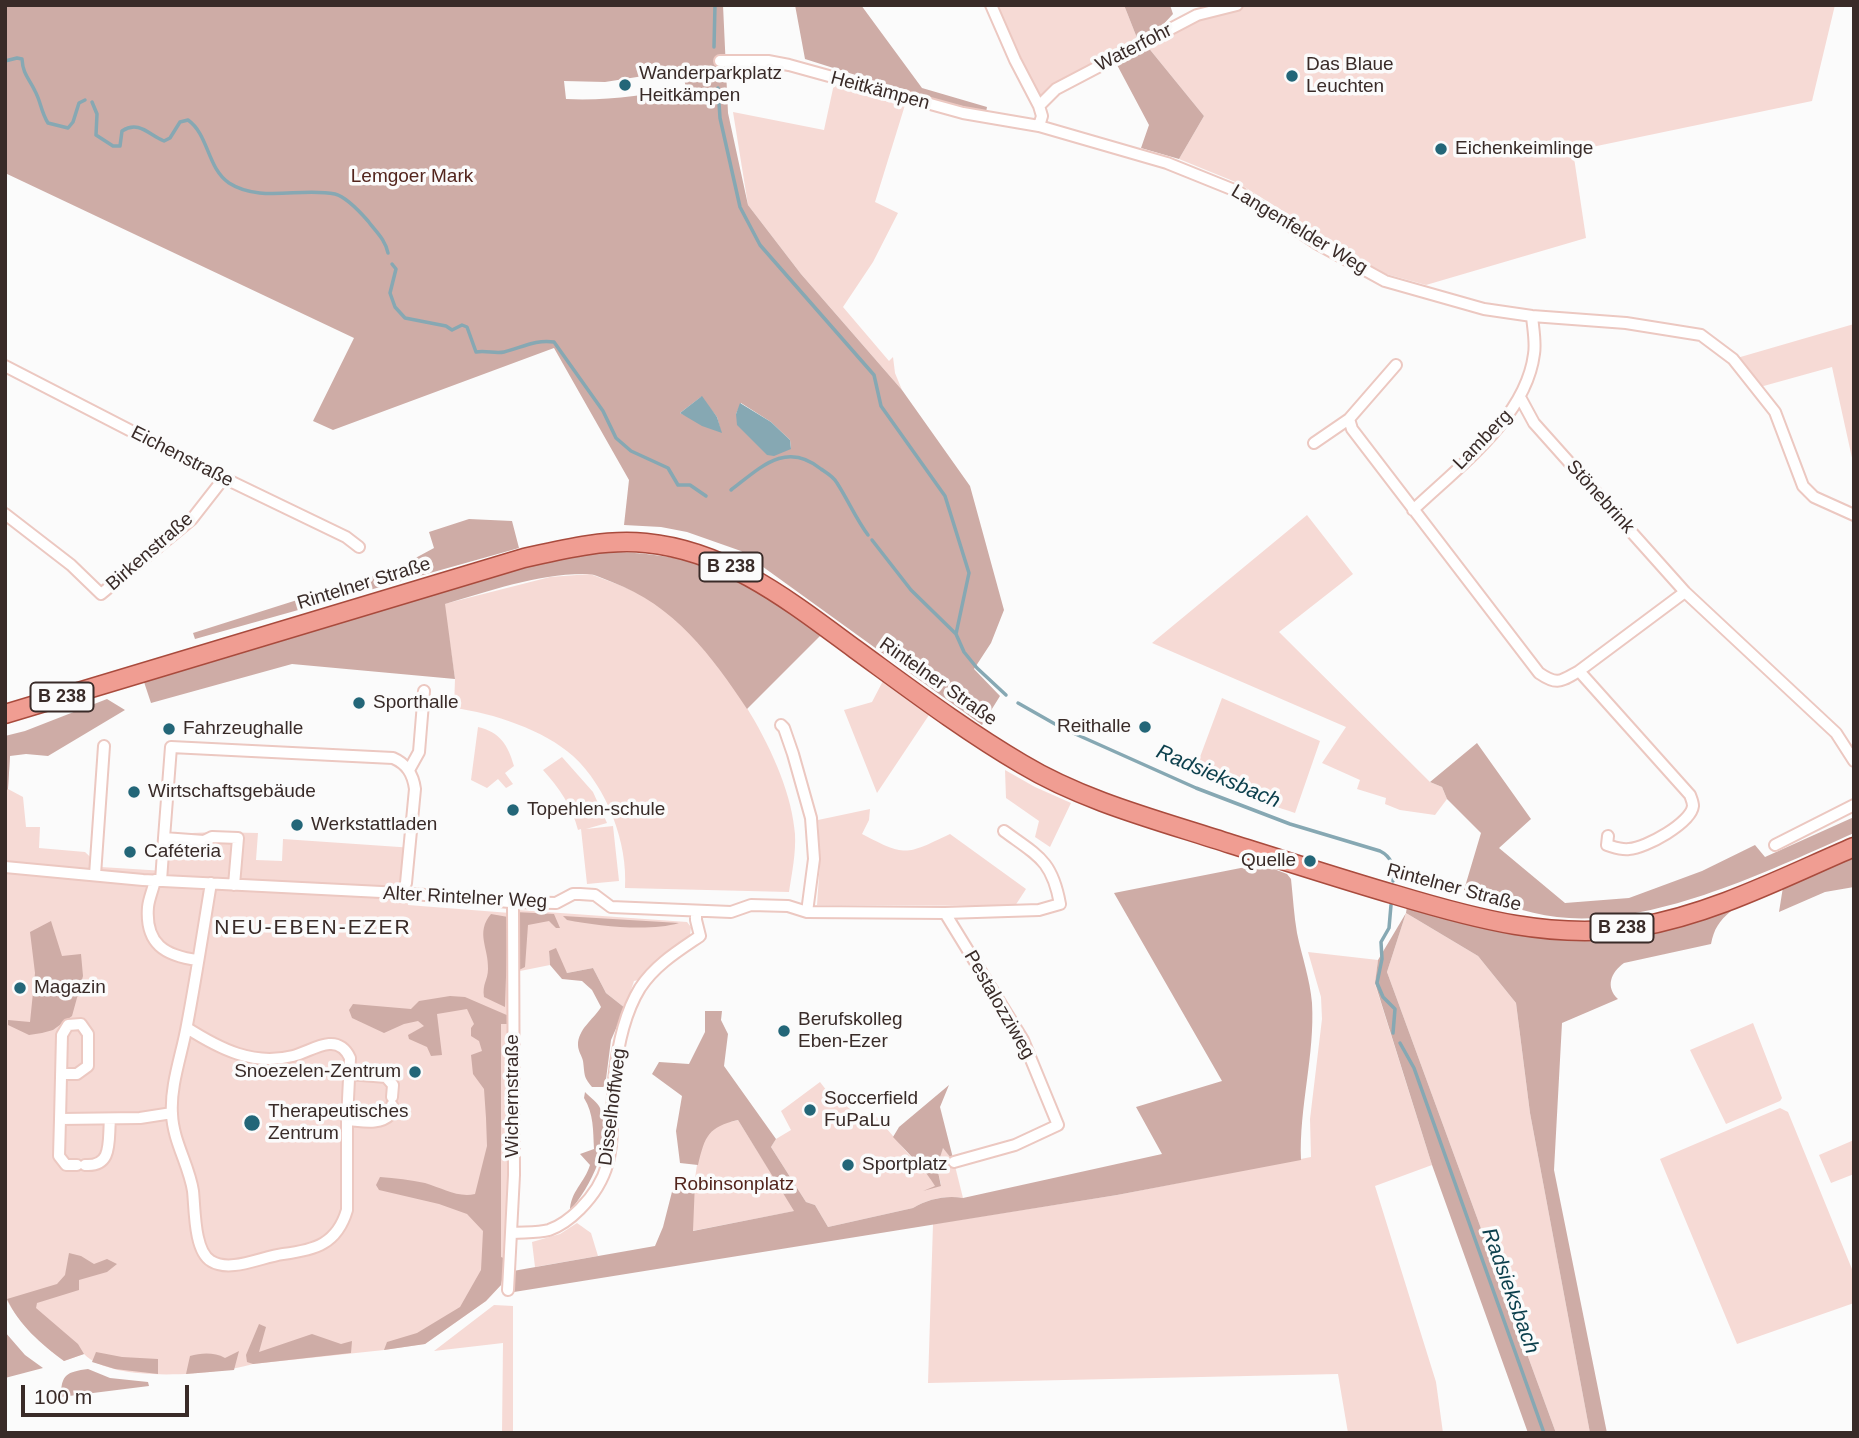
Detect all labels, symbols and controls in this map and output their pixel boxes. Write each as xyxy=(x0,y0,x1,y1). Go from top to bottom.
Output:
street label: Waterfohr xyxy=(1092,19,1176,77)
place label: Das Blaue Leuchten xyxy=(1306,54,1394,98)
place label: Wanderparkplatz Heitkämpen xyxy=(639,63,782,107)
street label: Heitkämpen xyxy=(828,67,932,115)
marker: Das Blaue Leuchten xyxy=(1284,68,1300,84)
marker: Wanderparkplatz Heitkämpen xyxy=(617,77,633,93)
place label: Eichenkeimlinge xyxy=(1455,138,1593,160)
marker: Eichenkeimlinge xyxy=(1433,141,1449,157)
park label: Lemgoer Mark xyxy=(351,166,473,188)
street label: Langenfelder Weg xyxy=(1227,180,1371,280)
street label: Lamberg xyxy=(1449,405,1517,475)
street label: Eichenstraße xyxy=(127,421,237,493)
street label: Stönebrink xyxy=(1561,456,1639,538)
street label: Birkenstraße xyxy=(102,508,198,596)
road number: B 238 xyxy=(700,552,762,582)
street label: Rintelner Straße xyxy=(295,553,433,615)
street label: Rintelner Straße xyxy=(875,633,1001,731)
road number: B 238 xyxy=(31,682,94,712)
place label: Sporthalle xyxy=(373,692,459,714)
marker: Sporthalle xyxy=(351,695,367,711)
place label: Reithalle xyxy=(1057,716,1131,738)
place label: Fahrzeughalle xyxy=(183,718,303,740)
marker: Reithalle xyxy=(1137,719,1153,735)
marker: Fahrzeughalle xyxy=(161,721,177,737)
water label: Radsieksbach xyxy=(1152,740,1284,814)
place label: Wirtschaftsgebäude xyxy=(148,781,316,803)
marker: Wirtschaftsgebäude xyxy=(126,784,142,800)
place label: Topehlen-schule xyxy=(527,799,665,821)
marker: Topehlen-schule xyxy=(505,802,521,818)
place label: Werkstattladen xyxy=(311,814,437,836)
marker: Werkstattladen xyxy=(289,817,305,833)
place label: Caféteria xyxy=(144,841,221,863)
marker: Caféteria xyxy=(122,844,138,860)
place label: Quelle xyxy=(1241,850,1296,872)
marker: Quelle xyxy=(1302,853,1318,869)
street label: Rintelner Straße xyxy=(1384,859,1524,917)
street label: Alter Rintelner Weg xyxy=(382,882,548,914)
road number: B 238 xyxy=(1590,914,1654,943)
district label: NEU-EBEN-EZER xyxy=(216,915,410,941)
street label: Pestalozziweg xyxy=(959,947,1039,1063)
place label: Magazin xyxy=(34,977,106,999)
marker: Magazin xyxy=(12,980,28,996)
place label: Berufskolleg Eben-Ezer xyxy=(798,1009,903,1053)
marker: Berufskolleg Eben-Ezer xyxy=(776,1023,792,1039)
street label: Wichernstraße xyxy=(502,1034,524,1158)
street label: Disselhoffweg xyxy=(594,1047,632,1167)
place label: Snoezelen-Zentrum xyxy=(234,1061,401,1083)
marker: Snoezelen-Zentrum xyxy=(407,1064,423,1080)
place label: Soccerfield FuPaLu xyxy=(824,1088,918,1132)
place label: Therapeutisches Zentrum xyxy=(268,1101,408,1145)
marker: Soccerfield FuPaLu xyxy=(802,1102,818,1118)
marker: Therapeutisches Zentrum xyxy=(242,1113,262,1133)
place label: Sportplatz xyxy=(862,1154,948,1176)
marker: Sportplatz xyxy=(840,1157,856,1173)
park label: Robinsonplatz xyxy=(674,1174,794,1196)
water label: Radsieksbach xyxy=(1476,1225,1544,1357)
scale bar xyxy=(24,1372,192,1416)
text: 100 m xyxy=(34,1385,92,1408)

